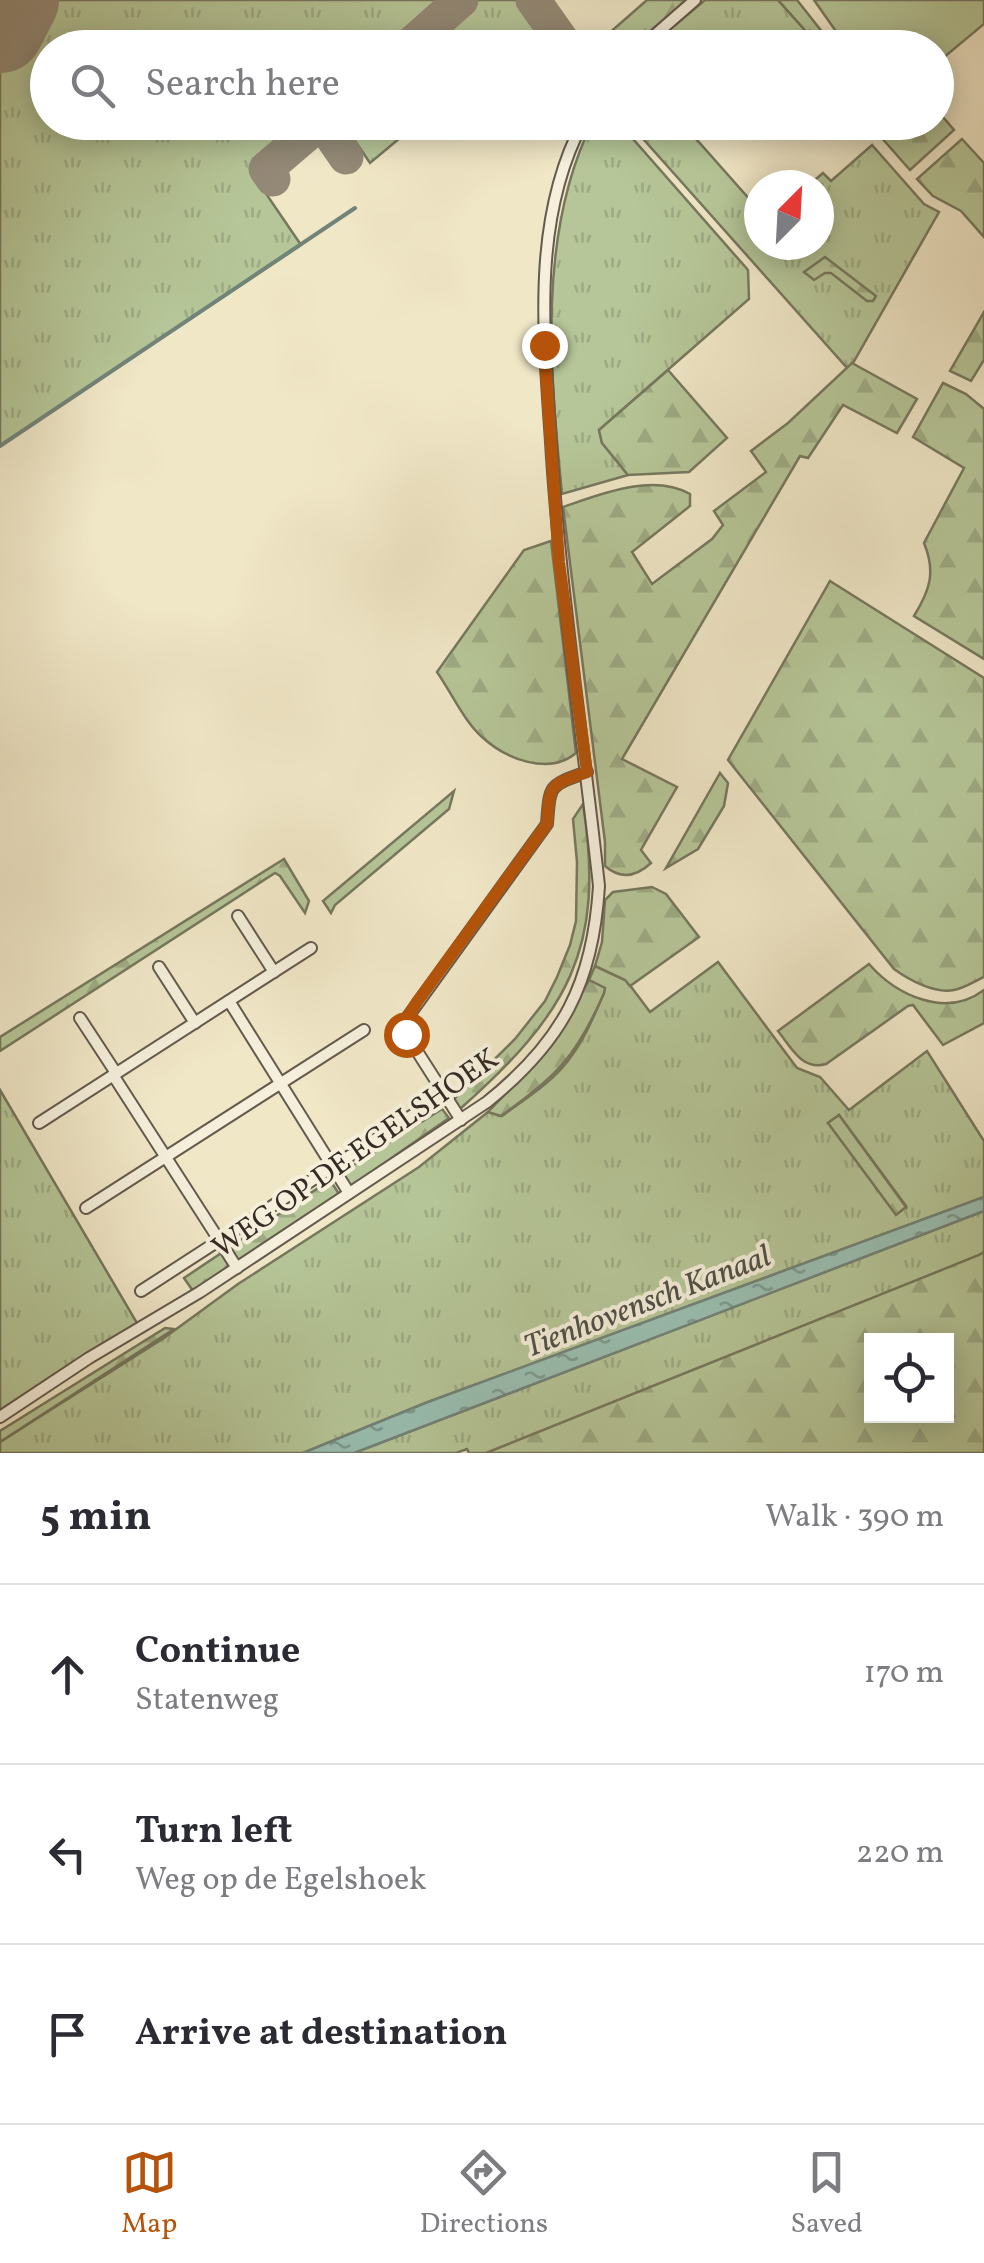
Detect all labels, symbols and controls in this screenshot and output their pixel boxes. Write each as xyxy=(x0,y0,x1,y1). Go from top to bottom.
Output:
search box xyxy=(30,30,954,140)
icon: search xyxy=(65,58,120,113)
text: Search here xyxy=(145,59,340,112)
north arrow xyxy=(744,170,834,260)
route end xyxy=(522,323,568,369)
route start xyxy=(384,1012,430,1058)
street label: WEG OP DE EGELSHOEK xyxy=(204,1039,508,1269)
water label: Tienhovensch Kanaal xyxy=(518,1236,778,1370)
map controls xyxy=(864,1333,954,1423)
button: locate xyxy=(864,1333,954,1423)
text: 5 min xyxy=(40,1489,152,1548)
text: Walk · 390 m xyxy=(765,1496,944,1540)
text: Continue xyxy=(135,1626,300,1679)
icon: ahead xyxy=(40,1647,95,1702)
text: 170 m xyxy=(863,1652,944,1696)
text: Statenweg xyxy=(135,1679,279,1723)
text: Turn left xyxy=(135,1806,292,1859)
icon: left xyxy=(40,1827,95,1882)
text: 220 m xyxy=(856,1832,944,1876)
text: Weg op de Egelshoek xyxy=(135,1859,427,1903)
icon: arrive xyxy=(40,2007,95,2062)
text: Arrive at destination xyxy=(135,2008,508,2061)
tab: Map xyxy=(121,2145,177,2244)
tab: Directions xyxy=(420,2145,548,2244)
tab: Saved xyxy=(791,2145,863,2244)

